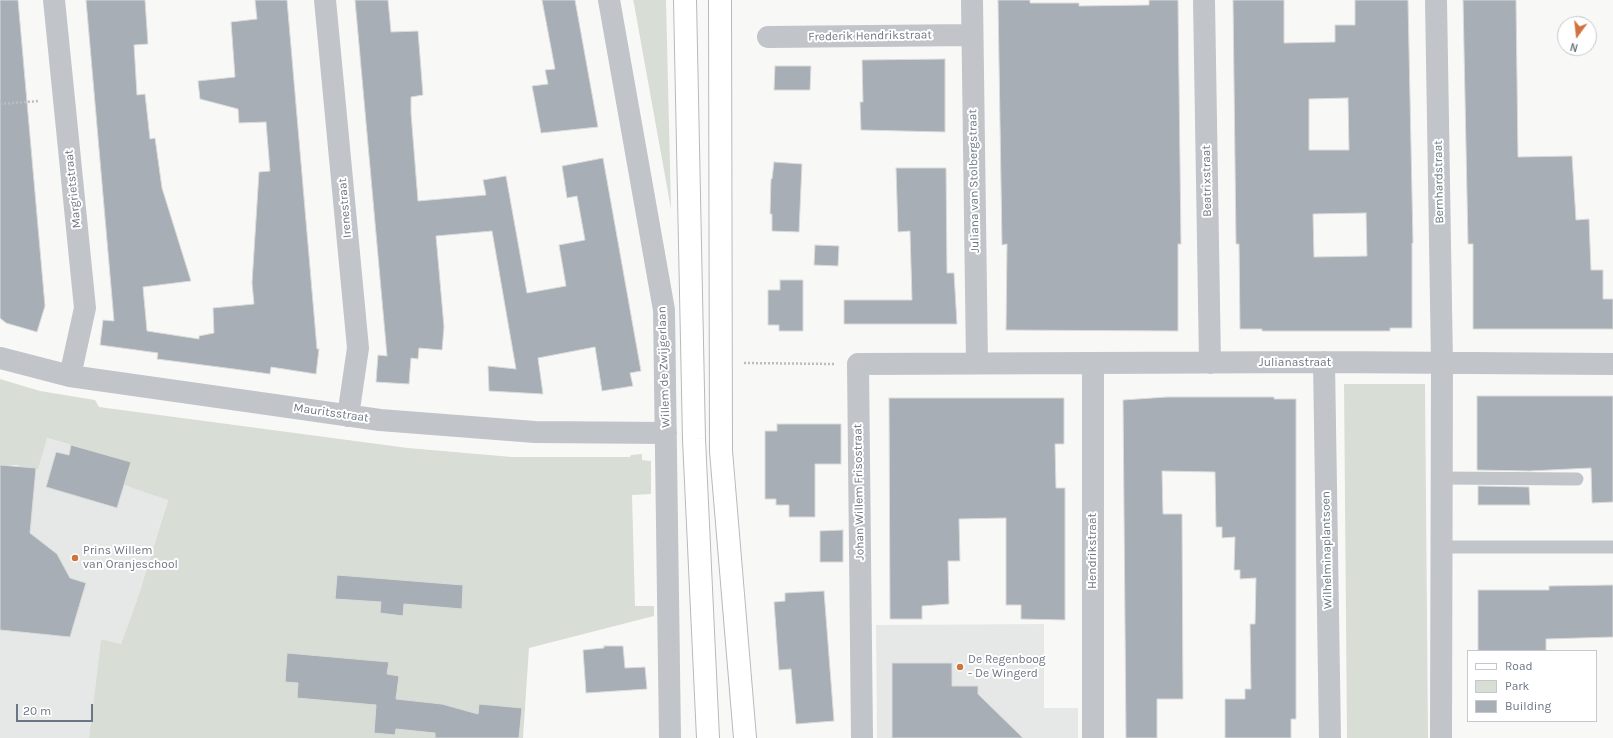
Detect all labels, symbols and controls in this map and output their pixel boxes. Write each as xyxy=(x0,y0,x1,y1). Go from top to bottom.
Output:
north arrow xyxy=(1557,16,1597,56)
street label: Frederik Hendrikstraat xyxy=(808,28,932,44)
text: N xyxy=(1569,40,1580,54)
street label: Juliana van Stolbergstraat xyxy=(966,109,982,253)
street label: Bernhardstraat xyxy=(1431,140,1447,224)
street label: Beatrixstraat xyxy=(1199,145,1215,217)
street label: Margrietstraat xyxy=(62,149,84,229)
street label: Irenestraat xyxy=(335,177,355,239)
street label: Willem de Zwijgerlaan xyxy=(655,306,673,428)
street label: Julianastraat xyxy=(1259,356,1331,370)
street label: Mauritsstraat xyxy=(293,401,369,425)
street label: Johan Willem Frisostraat xyxy=(851,424,867,560)
street label: Wilhelminaplantsoen xyxy=(1319,491,1335,609)
street label: Hendrikstraat xyxy=(1086,513,1100,589)
place label: Prins Willem van Oranjeschool xyxy=(83,544,178,572)
marker: Prins Willem van Oranjeschool xyxy=(70,553,80,563)
legend xyxy=(1467,650,1597,722)
place label: De Regenboog - De Wingerd xyxy=(968,653,1046,681)
text: Road xyxy=(1505,659,1533,673)
marker: De Regenboog - De Wingerd xyxy=(955,662,965,672)
text: Park xyxy=(1505,679,1529,693)
scale bar xyxy=(18,696,95,722)
text: Building xyxy=(1505,699,1551,713)
text: 20 m xyxy=(23,704,51,718)

